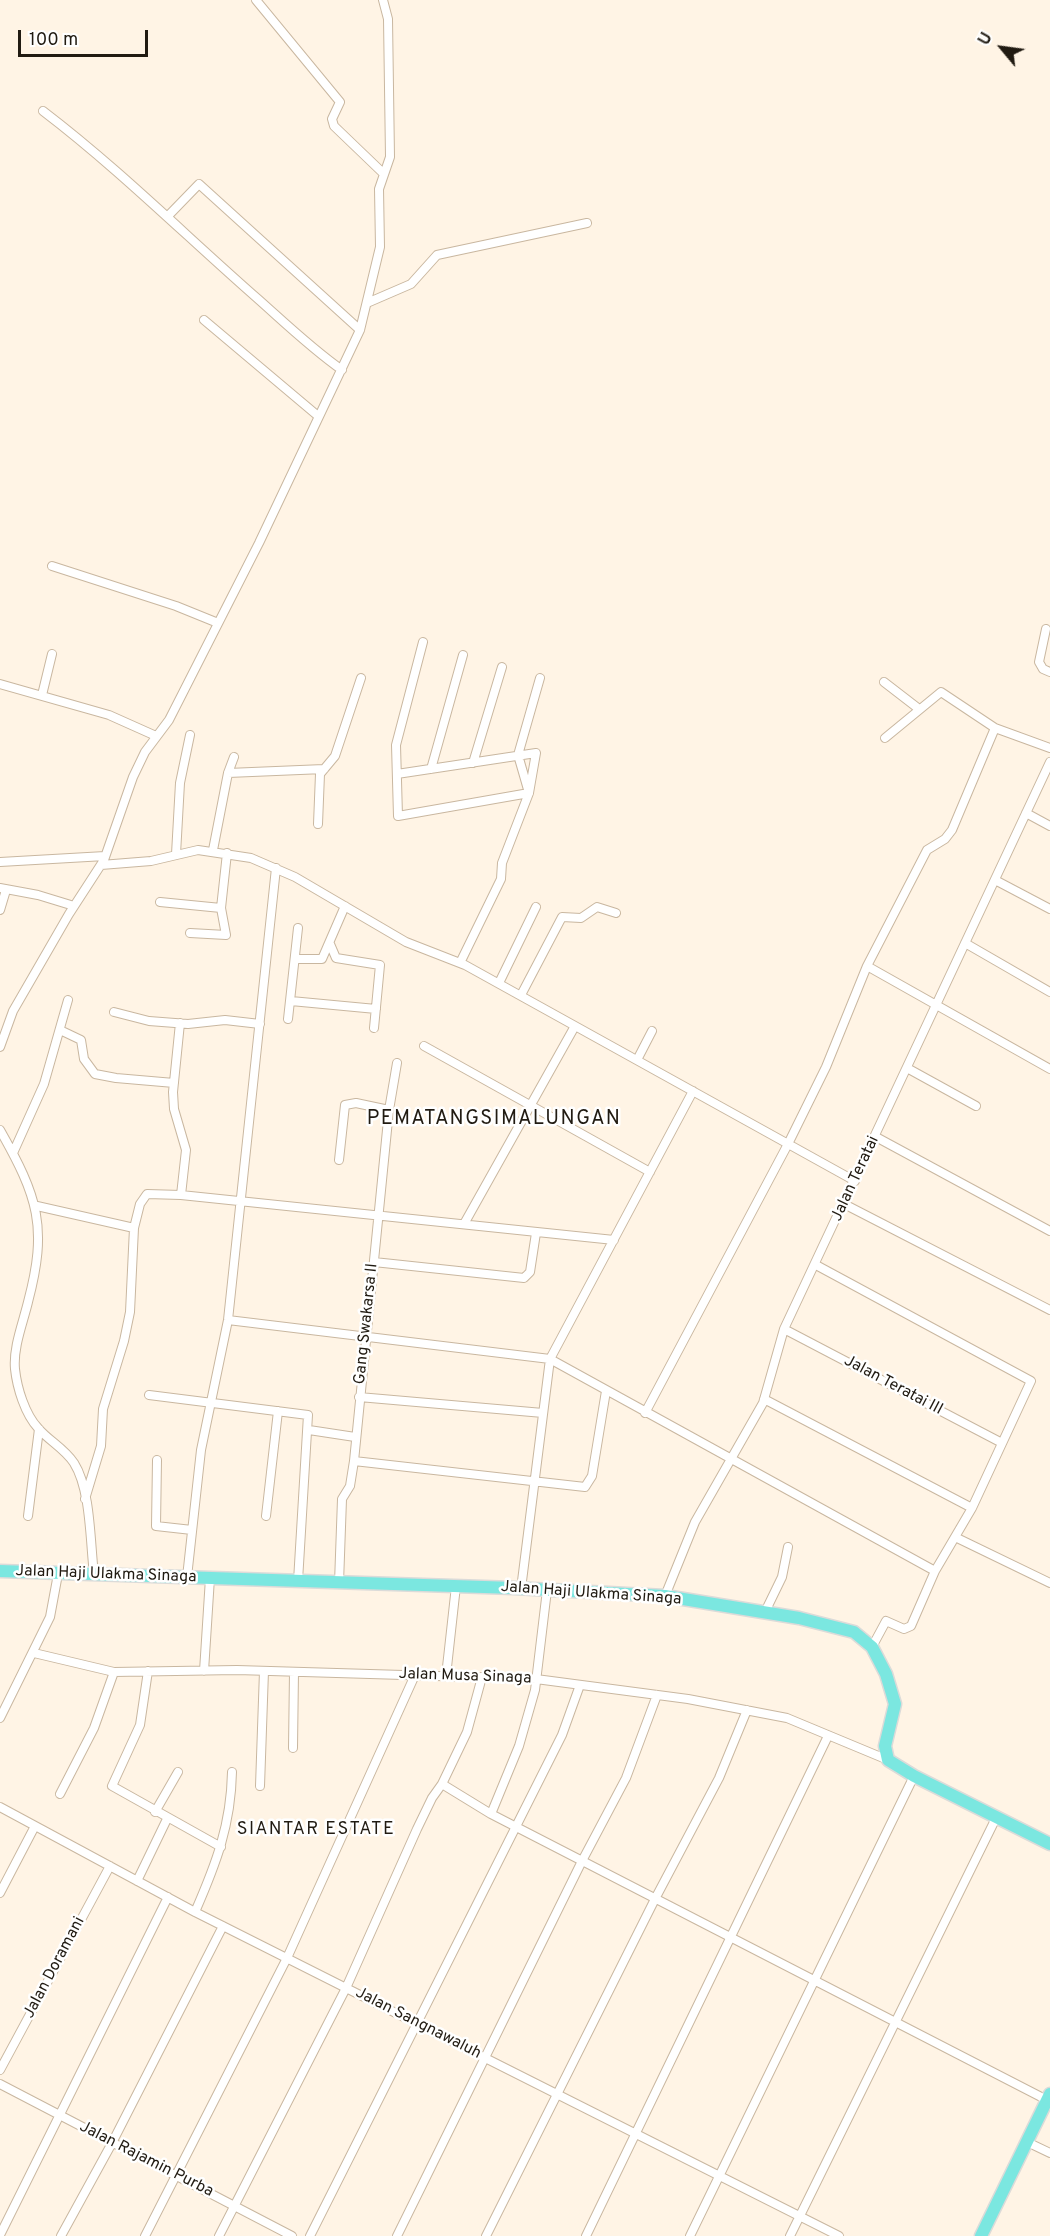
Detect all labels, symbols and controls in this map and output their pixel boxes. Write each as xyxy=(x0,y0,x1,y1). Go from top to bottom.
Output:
scale bar xyxy=(21,18,152,56)
north arrow xyxy=(972,18,1032,78)
text: 100 m xyxy=(29,29,78,52)
text: U xyxy=(975,29,998,49)
district label: PEMATANGSIMALUNGAN xyxy=(367,1108,621,1132)
street label: Jalan Teratai xyxy=(828,1133,884,1225)
street label: Gang Swakarsa II xyxy=(351,1262,383,1386)
street label: Jalan Teratai III xyxy=(840,1352,946,1420)
street label: Jalan Haji Ulakma Sinaga xyxy=(15,1562,197,1588)
street label: Jalan Haji Ulakma Sinaga xyxy=(500,1578,682,1610)
street label: Jalan Musa Sinaga xyxy=(398,1665,532,1689)
district label: SIANTAR ESTATE xyxy=(237,1819,395,1841)
street label: Jalan Doramani xyxy=(20,1914,90,2022)
street label: Jalan Sangnawaluh xyxy=(352,1984,484,2064)
street label: Jalan Rajamin Purba xyxy=(76,2118,216,2202)

